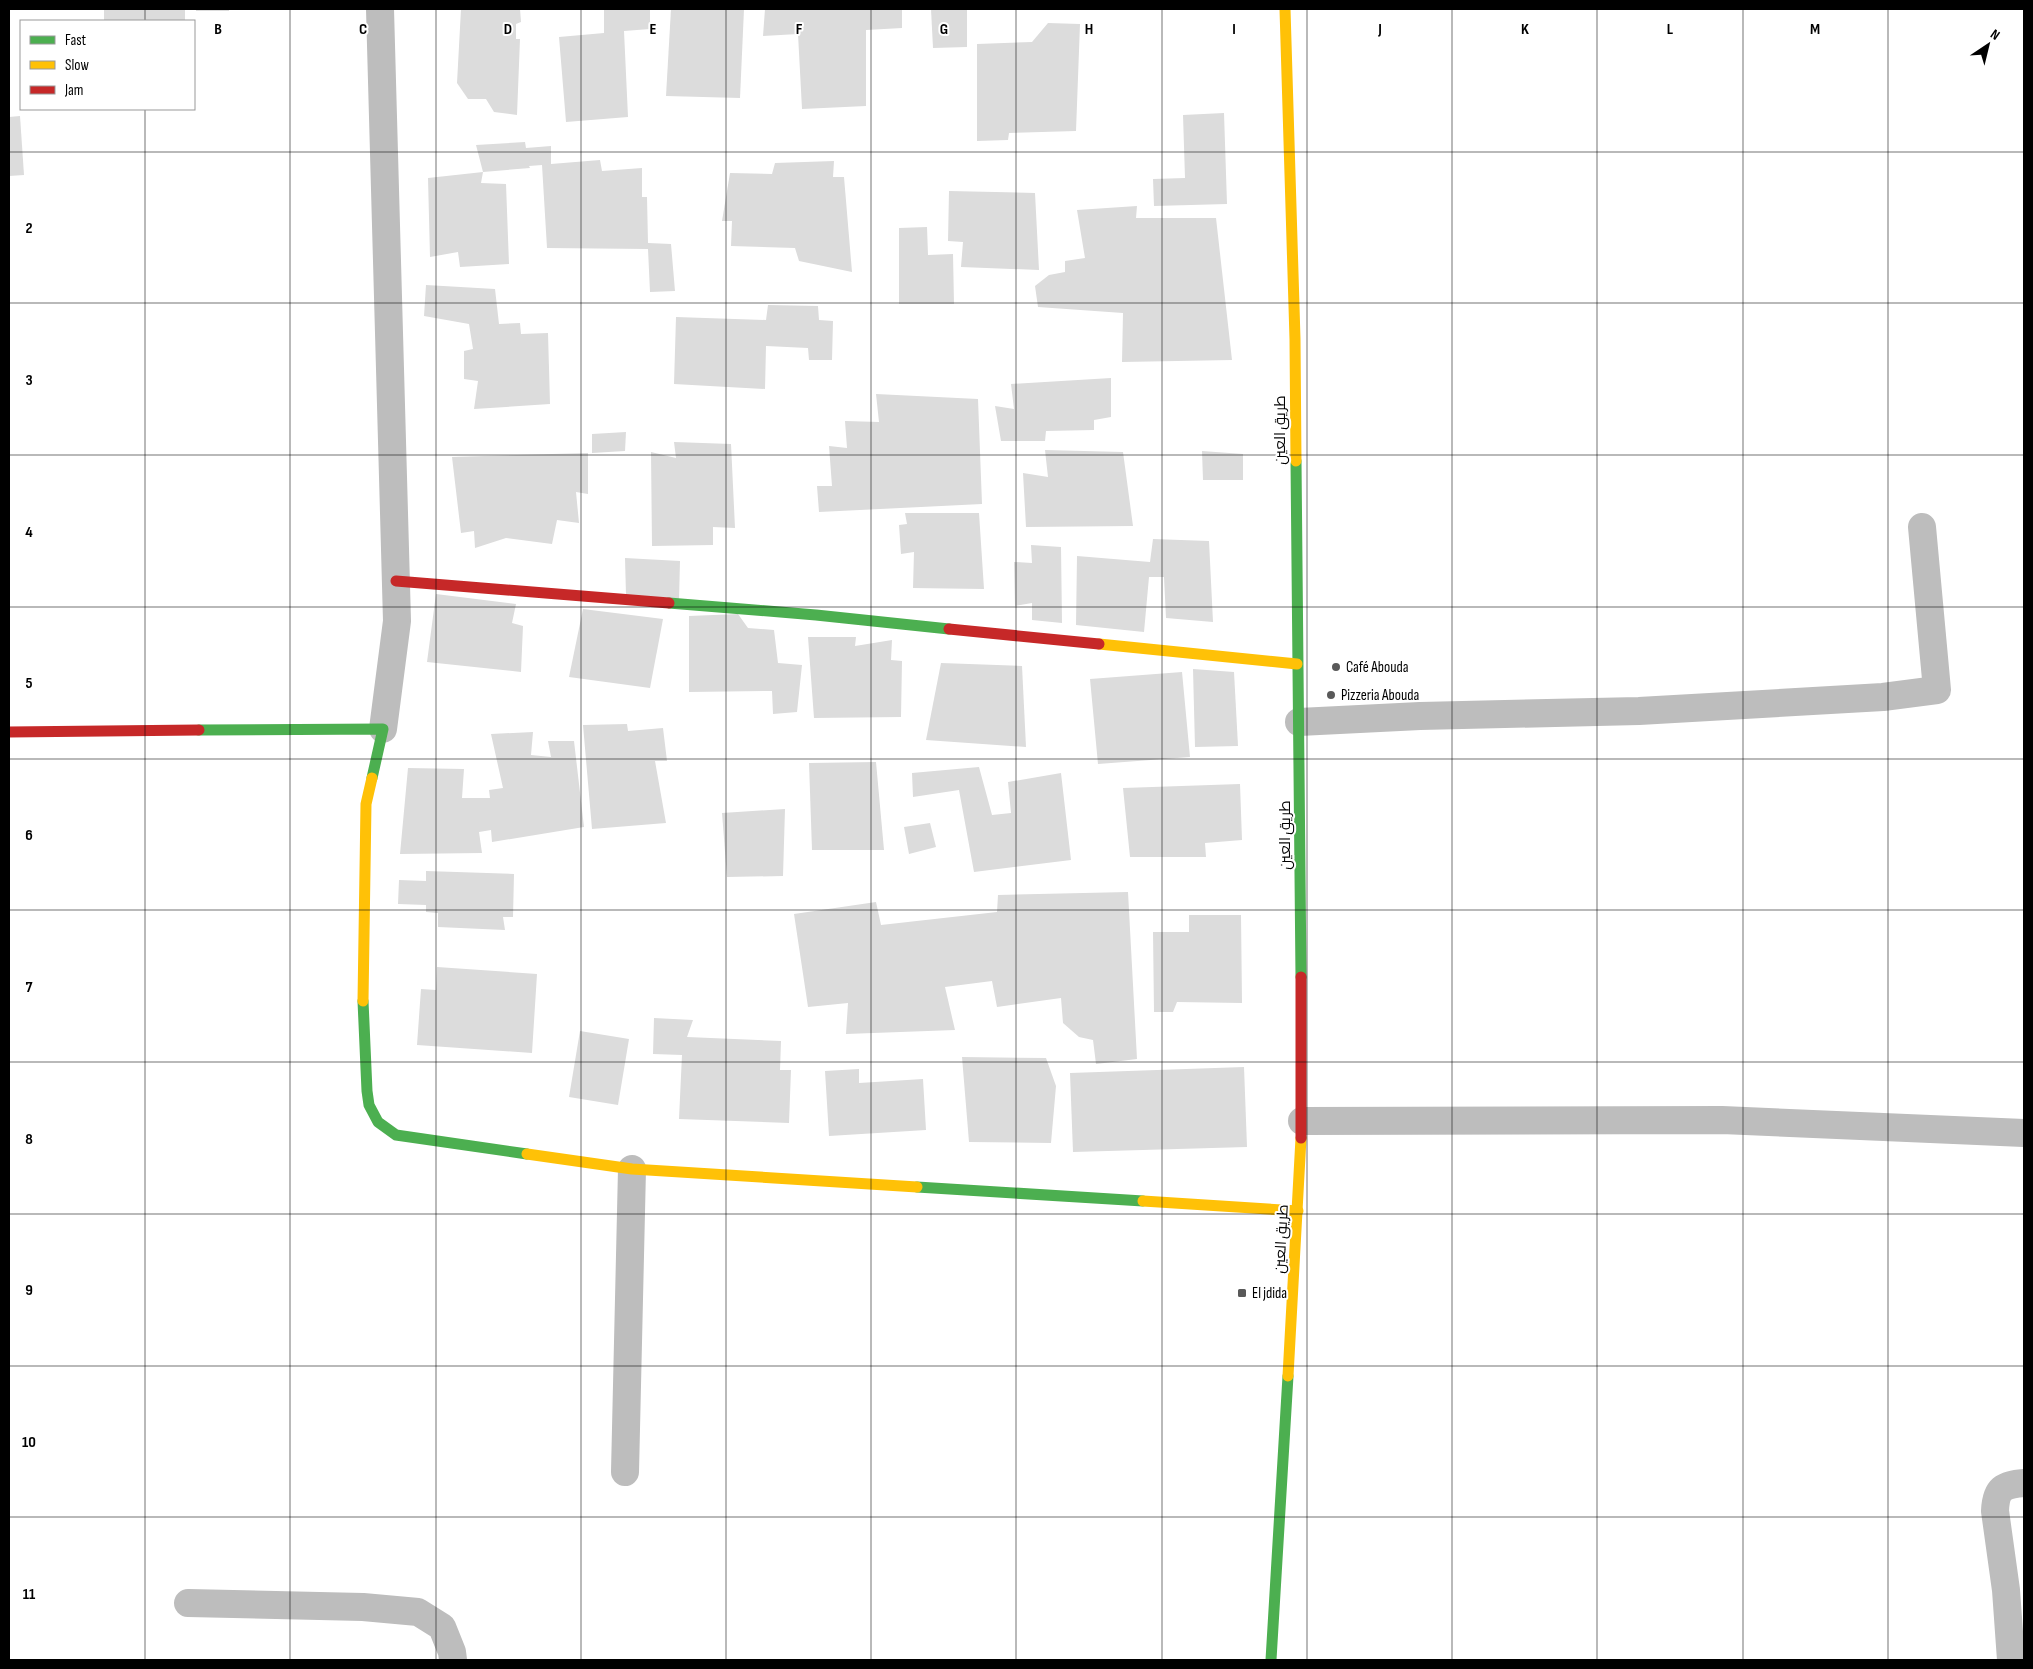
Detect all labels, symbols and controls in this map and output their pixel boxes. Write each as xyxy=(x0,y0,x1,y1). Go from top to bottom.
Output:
legend xyxy=(20,20,195,110)
text: B xyxy=(214,20,222,39)
text: C xyxy=(359,20,367,39)
text: D xyxy=(504,20,512,39)
text: E xyxy=(650,20,657,39)
text: F xyxy=(796,20,803,39)
text: G xyxy=(940,20,948,39)
text: H xyxy=(1085,20,1093,39)
text: I xyxy=(1232,20,1236,39)
text: J xyxy=(1377,20,1382,39)
text: K xyxy=(1521,20,1529,39)
text: L xyxy=(1667,20,1674,39)
text: M xyxy=(1810,20,1820,39)
north arrow xyxy=(1963,20,2013,70)
text: N xyxy=(1987,26,2003,44)
text: Fast xyxy=(65,31,87,50)
text: Slow xyxy=(65,56,89,75)
text: Jam xyxy=(64,81,83,100)
text: 2 xyxy=(25,219,33,238)
text: 3 xyxy=(25,371,33,390)
street label: طريق العين xyxy=(1271,395,1290,465)
text: 4 xyxy=(25,523,33,542)
place label: Café Abouda xyxy=(1346,658,1409,677)
marker: Café Abouda xyxy=(1330,661,1342,673)
text: 5 xyxy=(25,674,33,693)
place label: Pizzeria Abouda xyxy=(1341,686,1420,705)
marker: Pizzeria Abouda xyxy=(1325,689,1337,701)
street label: طريق العين xyxy=(1276,800,1295,870)
text: 6 xyxy=(25,826,33,845)
text: 7 xyxy=(26,978,33,997)
text: 8 xyxy=(25,1130,33,1149)
street label: طريق العين xyxy=(1270,1204,1293,1274)
text: 9 xyxy=(25,1281,33,1300)
place label: El jdida xyxy=(1252,1284,1287,1303)
marker: El jdida xyxy=(1236,1287,1248,1299)
text: 10 xyxy=(22,1433,36,1452)
text: 11 xyxy=(23,1585,36,1604)

